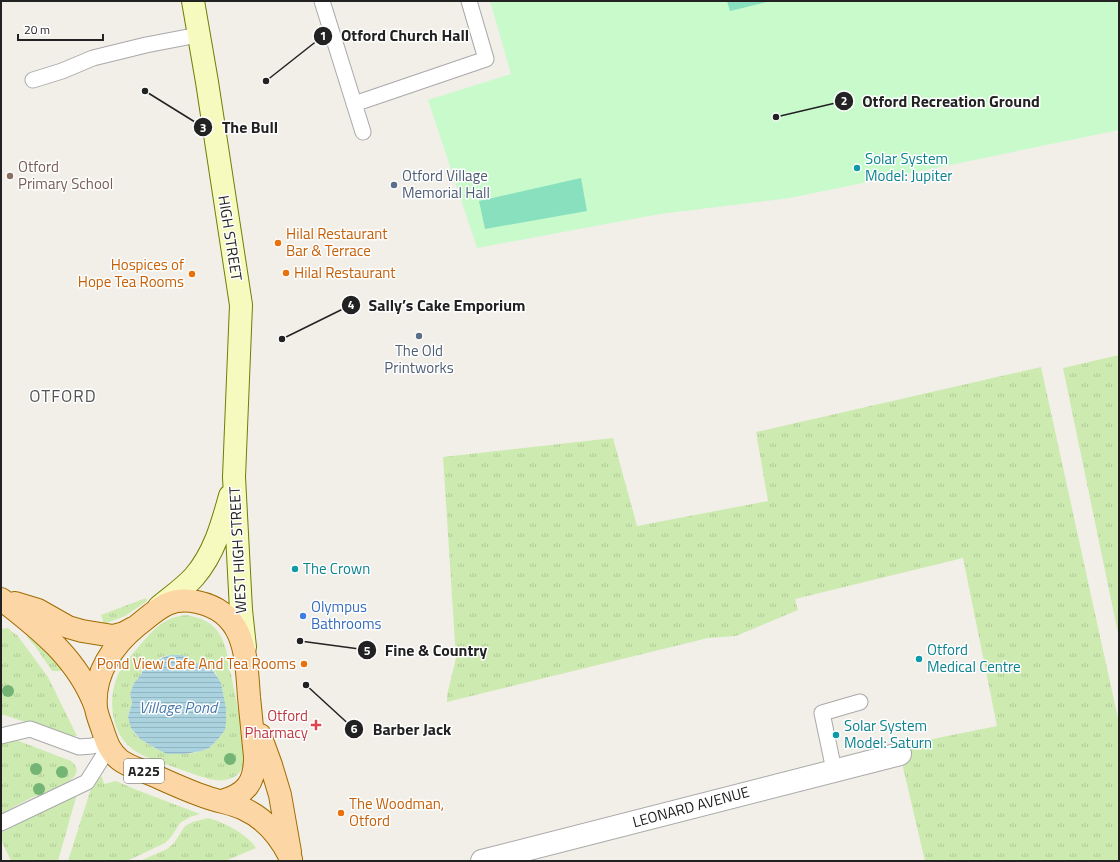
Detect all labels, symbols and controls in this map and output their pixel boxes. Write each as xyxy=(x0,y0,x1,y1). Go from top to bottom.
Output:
scale bar xyxy=(18,16,103,42)
text: 20 m xyxy=(24,20,50,39)
callout: Otford Church Hall xyxy=(313,22,477,50)
text: Otford Church Hall xyxy=(341,23,469,47)
text: 1 xyxy=(320,26,326,45)
callout: Otford Recreation Ground xyxy=(834,87,1048,115)
text: Otford Recreation Ground xyxy=(862,89,1040,113)
text: 2 xyxy=(841,91,847,110)
callout: The Bull xyxy=(193,113,286,141)
text: The Bull xyxy=(222,115,278,139)
text: 3 xyxy=(200,118,206,137)
place label: Solar System Model: Jupiter xyxy=(865,147,953,187)
place label: Otford Primary School xyxy=(18,155,113,195)
marker: Solar System Model: Jupiter xyxy=(852,163,862,173)
place label: Otford Village Memorial Hall xyxy=(402,164,490,204)
marker: Otford Primary School xyxy=(5,171,15,181)
marker: Otford Village Memorial Hall xyxy=(389,180,399,190)
street label: HIGH STREET xyxy=(212,194,249,282)
place label: Hilal Restaurant Bar & Terrace xyxy=(286,222,388,262)
marker: Hilal Restaurant Bar & Terrace xyxy=(273,238,283,248)
place label: Hospices of Hope Tea Rooms xyxy=(78,253,184,293)
place label: Hilal Restaurant xyxy=(294,261,396,284)
marker: Hilal Restaurant xyxy=(281,268,291,278)
marker: Hospices of Hope Tea Rooms xyxy=(187,269,197,279)
callout: Sally’s Cake Emporium xyxy=(341,291,534,319)
text: Sally’s Cake Emporium xyxy=(369,293,525,317)
text: 4 xyxy=(348,295,355,314)
marker: The Old Printworks xyxy=(414,331,424,341)
place label: The Old Printworks xyxy=(384,339,454,379)
district label: OTFORD xyxy=(29,383,97,409)
street label: WEST HIGH STREET xyxy=(223,486,252,614)
place label: The Crown xyxy=(303,557,370,580)
marker: The Crown xyxy=(290,564,300,574)
place label: Olympus Bathrooms xyxy=(311,595,381,635)
marker: Olympus Bathrooms xyxy=(298,611,308,621)
callout: Fine & Country xyxy=(357,636,495,664)
text: Fine & Country xyxy=(385,638,487,662)
place label: Otford Medical Centre xyxy=(927,638,1021,678)
text: 5 xyxy=(364,641,371,660)
place label: Pond View Cafe And Tea Rooms xyxy=(97,652,296,675)
marker: Otford Medical Centre xyxy=(914,654,924,664)
marker: Pond View Cafe And Tea Rooms xyxy=(299,659,309,669)
water label: Village Pond xyxy=(139,695,219,719)
place label: Otford Pharmacy xyxy=(245,704,308,744)
place label: Solar System Model: Saturn xyxy=(844,714,932,754)
callout: Barber Jack xyxy=(344,715,459,743)
text: Barber Jack xyxy=(373,717,452,741)
text: 6 xyxy=(351,719,358,738)
marker: Otford Pharmacy xyxy=(311,720,321,730)
marker: Solar System Model: Saturn xyxy=(831,730,841,740)
road number: A225 xyxy=(124,759,164,783)
street label: LEONARD AVENUE xyxy=(630,780,752,833)
place label: The Woodman, Otford xyxy=(349,792,444,832)
marker: The Woodman, Otford xyxy=(336,808,346,818)

